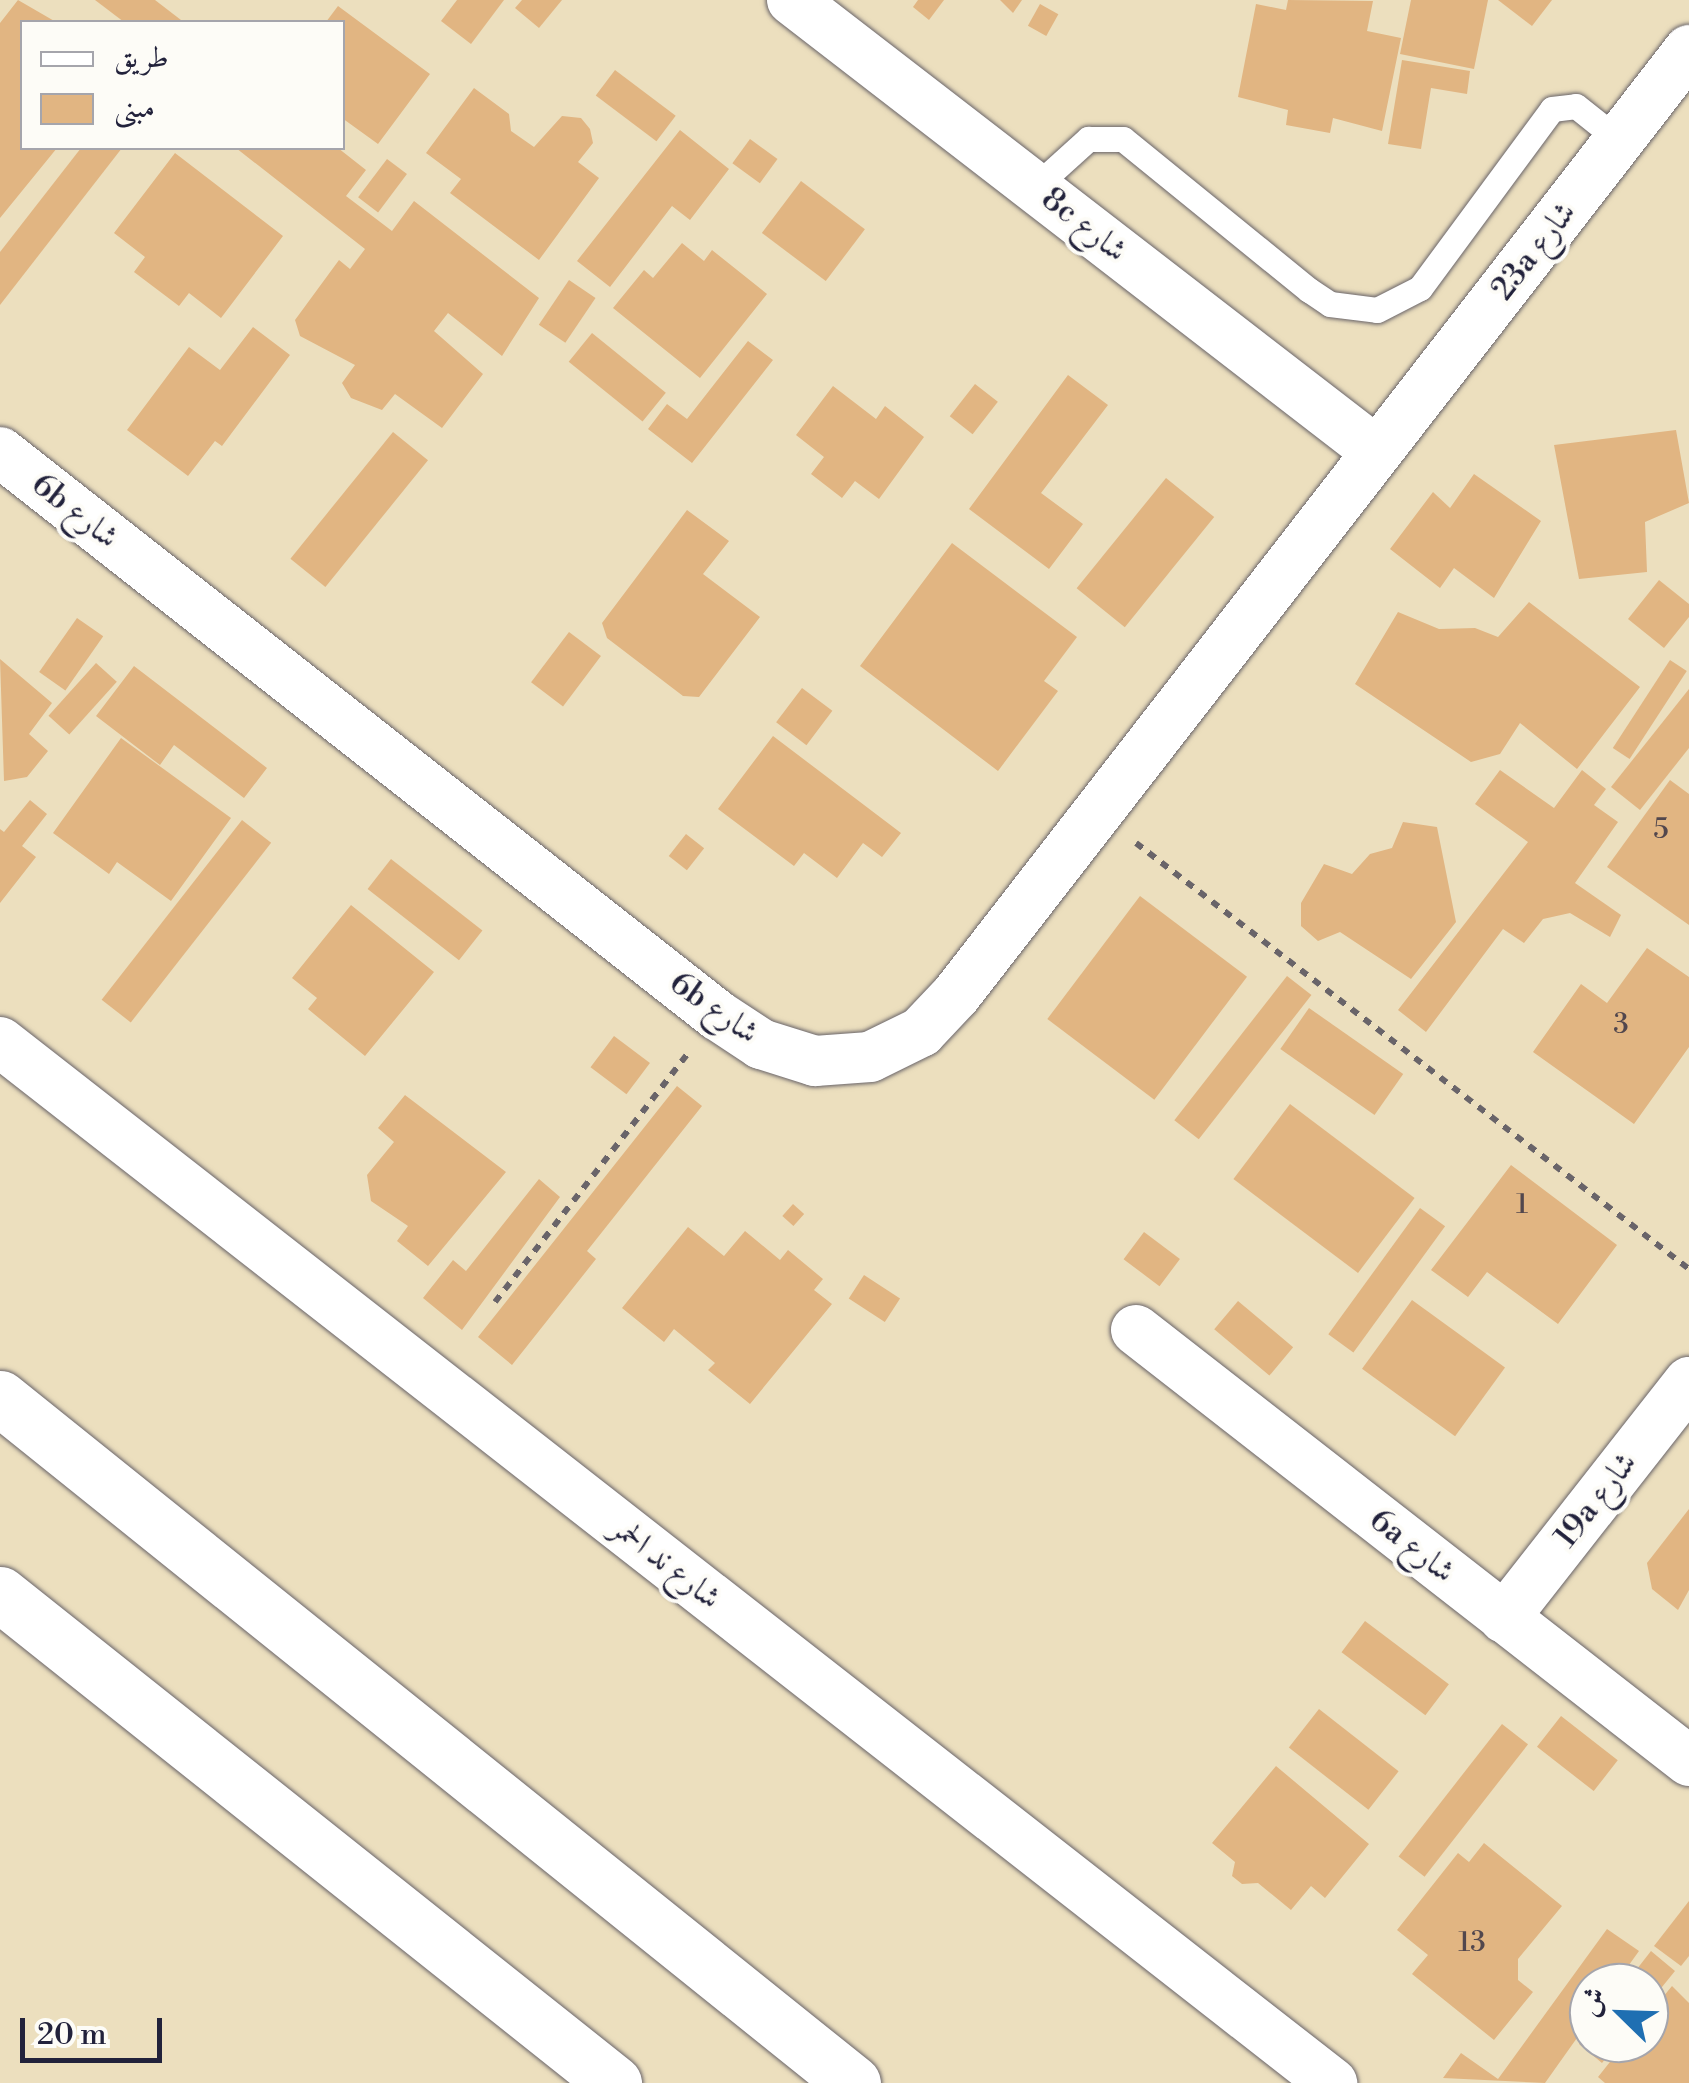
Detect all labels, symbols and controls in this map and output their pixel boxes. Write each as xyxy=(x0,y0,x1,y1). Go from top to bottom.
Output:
legend xyxy=(20,20,345,150)
text: طريق xyxy=(114,39,169,77)
text: مبنى xyxy=(114,89,155,127)
street label: 8c شارع xyxy=(1034,180,1134,270)
street label: 23a شارع xyxy=(1484,194,1584,308)
street label: 6b شارع xyxy=(24,465,126,557)
house number: 5 xyxy=(1653,813,1669,847)
street label: 6b شارع xyxy=(662,964,766,1052)
house number: 3 xyxy=(1613,1008,1629,1042)
house number: 1 xyxy=(1516,1188,1528,1222)
street label: 19a شارع xyxy=(1547,1445,1645,1555)
street label: 6a شارع xyxy=(1362,1501,1462,1591)
street label: شارع ند الحمر xyxy=(604,1508,728,1618)
house number: 13 xyxy=(1458,1926,1486,1960)
north arrow xyxy=(1569,1963,1669,2063)
text: ش xyxy=(1571,1982,1614,2021)
scale bar xyxy=(25,1998,168,2060)
text: 20 m xyxy=(37,2016,106,2054)

